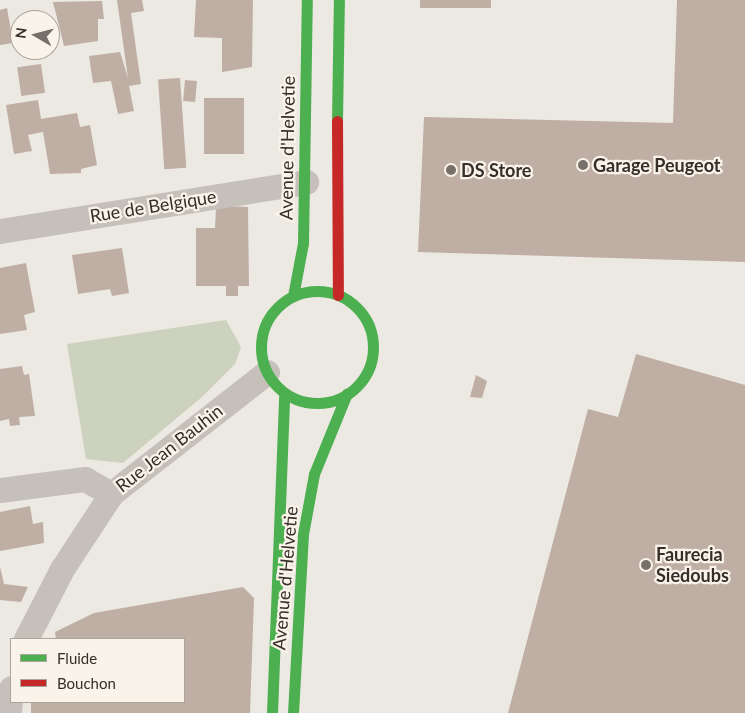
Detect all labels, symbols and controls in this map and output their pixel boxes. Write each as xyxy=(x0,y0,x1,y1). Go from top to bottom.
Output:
north arrow xyxy=(10,10,60,60)
text: N xyxy=(11,26,30,40)
street label: Avenue d'Helvetie xyxy=(275,76,299,220)
place label: Garage Peugeot xyxy=(593,154,721,176)
place label: DS Store xyxy=(461,159,531,181)
marker: Garage Peugeot xyxy=(577,159,589,171)
marker: DS Store xyxy=(445,164,457,176)
street label: Rue de Belgique xyxy=(88,185,218,227)
street label: Rue Jean Bauhin xyxy=(111,399,227,497)
street label: Avenue d'Helvetie xyxy=(268,505,302,651)
place label: Faurecia Siedoubs xyxy=(656,544,729,586)
marker: Faurecia Siedoubs xyxy=(640,559,652,571)
legend xyxy=(10,638,185,703)
text: Fluide xyxy=(57,649,97,667)
text: Bouchon xyxy=(57,674,116,692)

